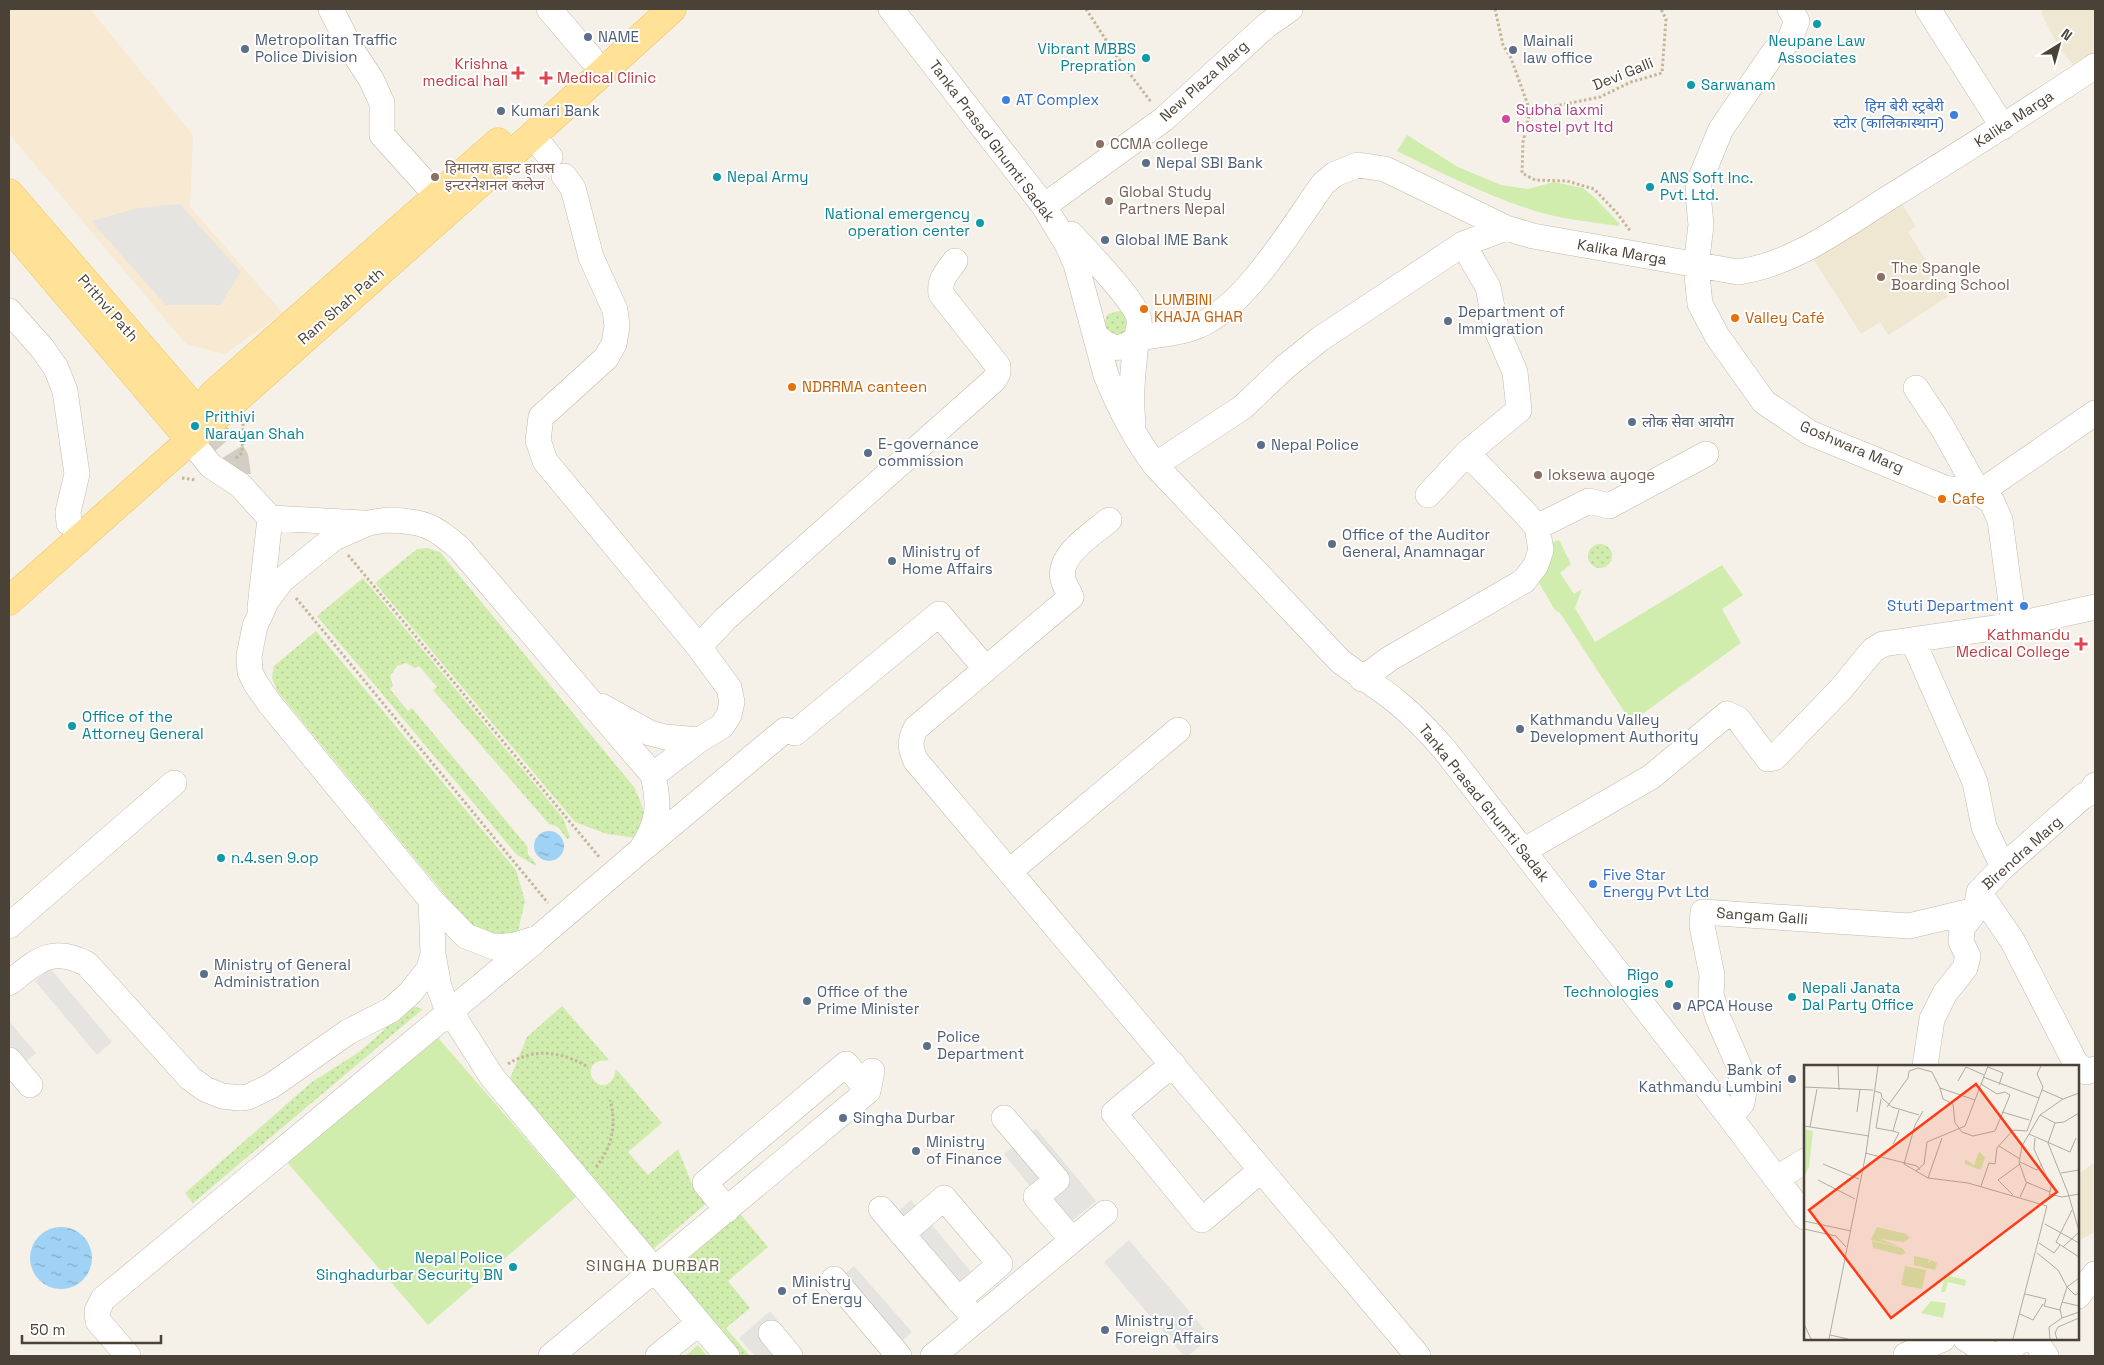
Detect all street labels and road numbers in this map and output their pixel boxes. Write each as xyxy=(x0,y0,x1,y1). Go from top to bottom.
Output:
street label: New Plaza Marg xyxy=(1155,36,1252,125)
street label: Devi Galli xyxy=(1590,53,1656,94)
street label: Tanka Prasad Ghumti Sadak xyxy=(925,56,1059,225)
street label: Kalika Marga xyxy=(1970,86,2057,151)
street label: Kalika Marga xyxy=(1576,234,1669,269)
street label: Ram Shah Path xyxy=(294,263,388,348)
street label: Prithvi Path xyxy=(74,270,143,345)
street label: Goshwara Marg xyxy=(1797,416,1907,477)
street label: Tanka Prasad Ghumti Sadak xyxy=(1415,720,1554,885)
street label: Birendra Marg xyxy=(1978,812,2066,894)
street label: Sangam Galli xyxy=(1716,903,1808,928)

